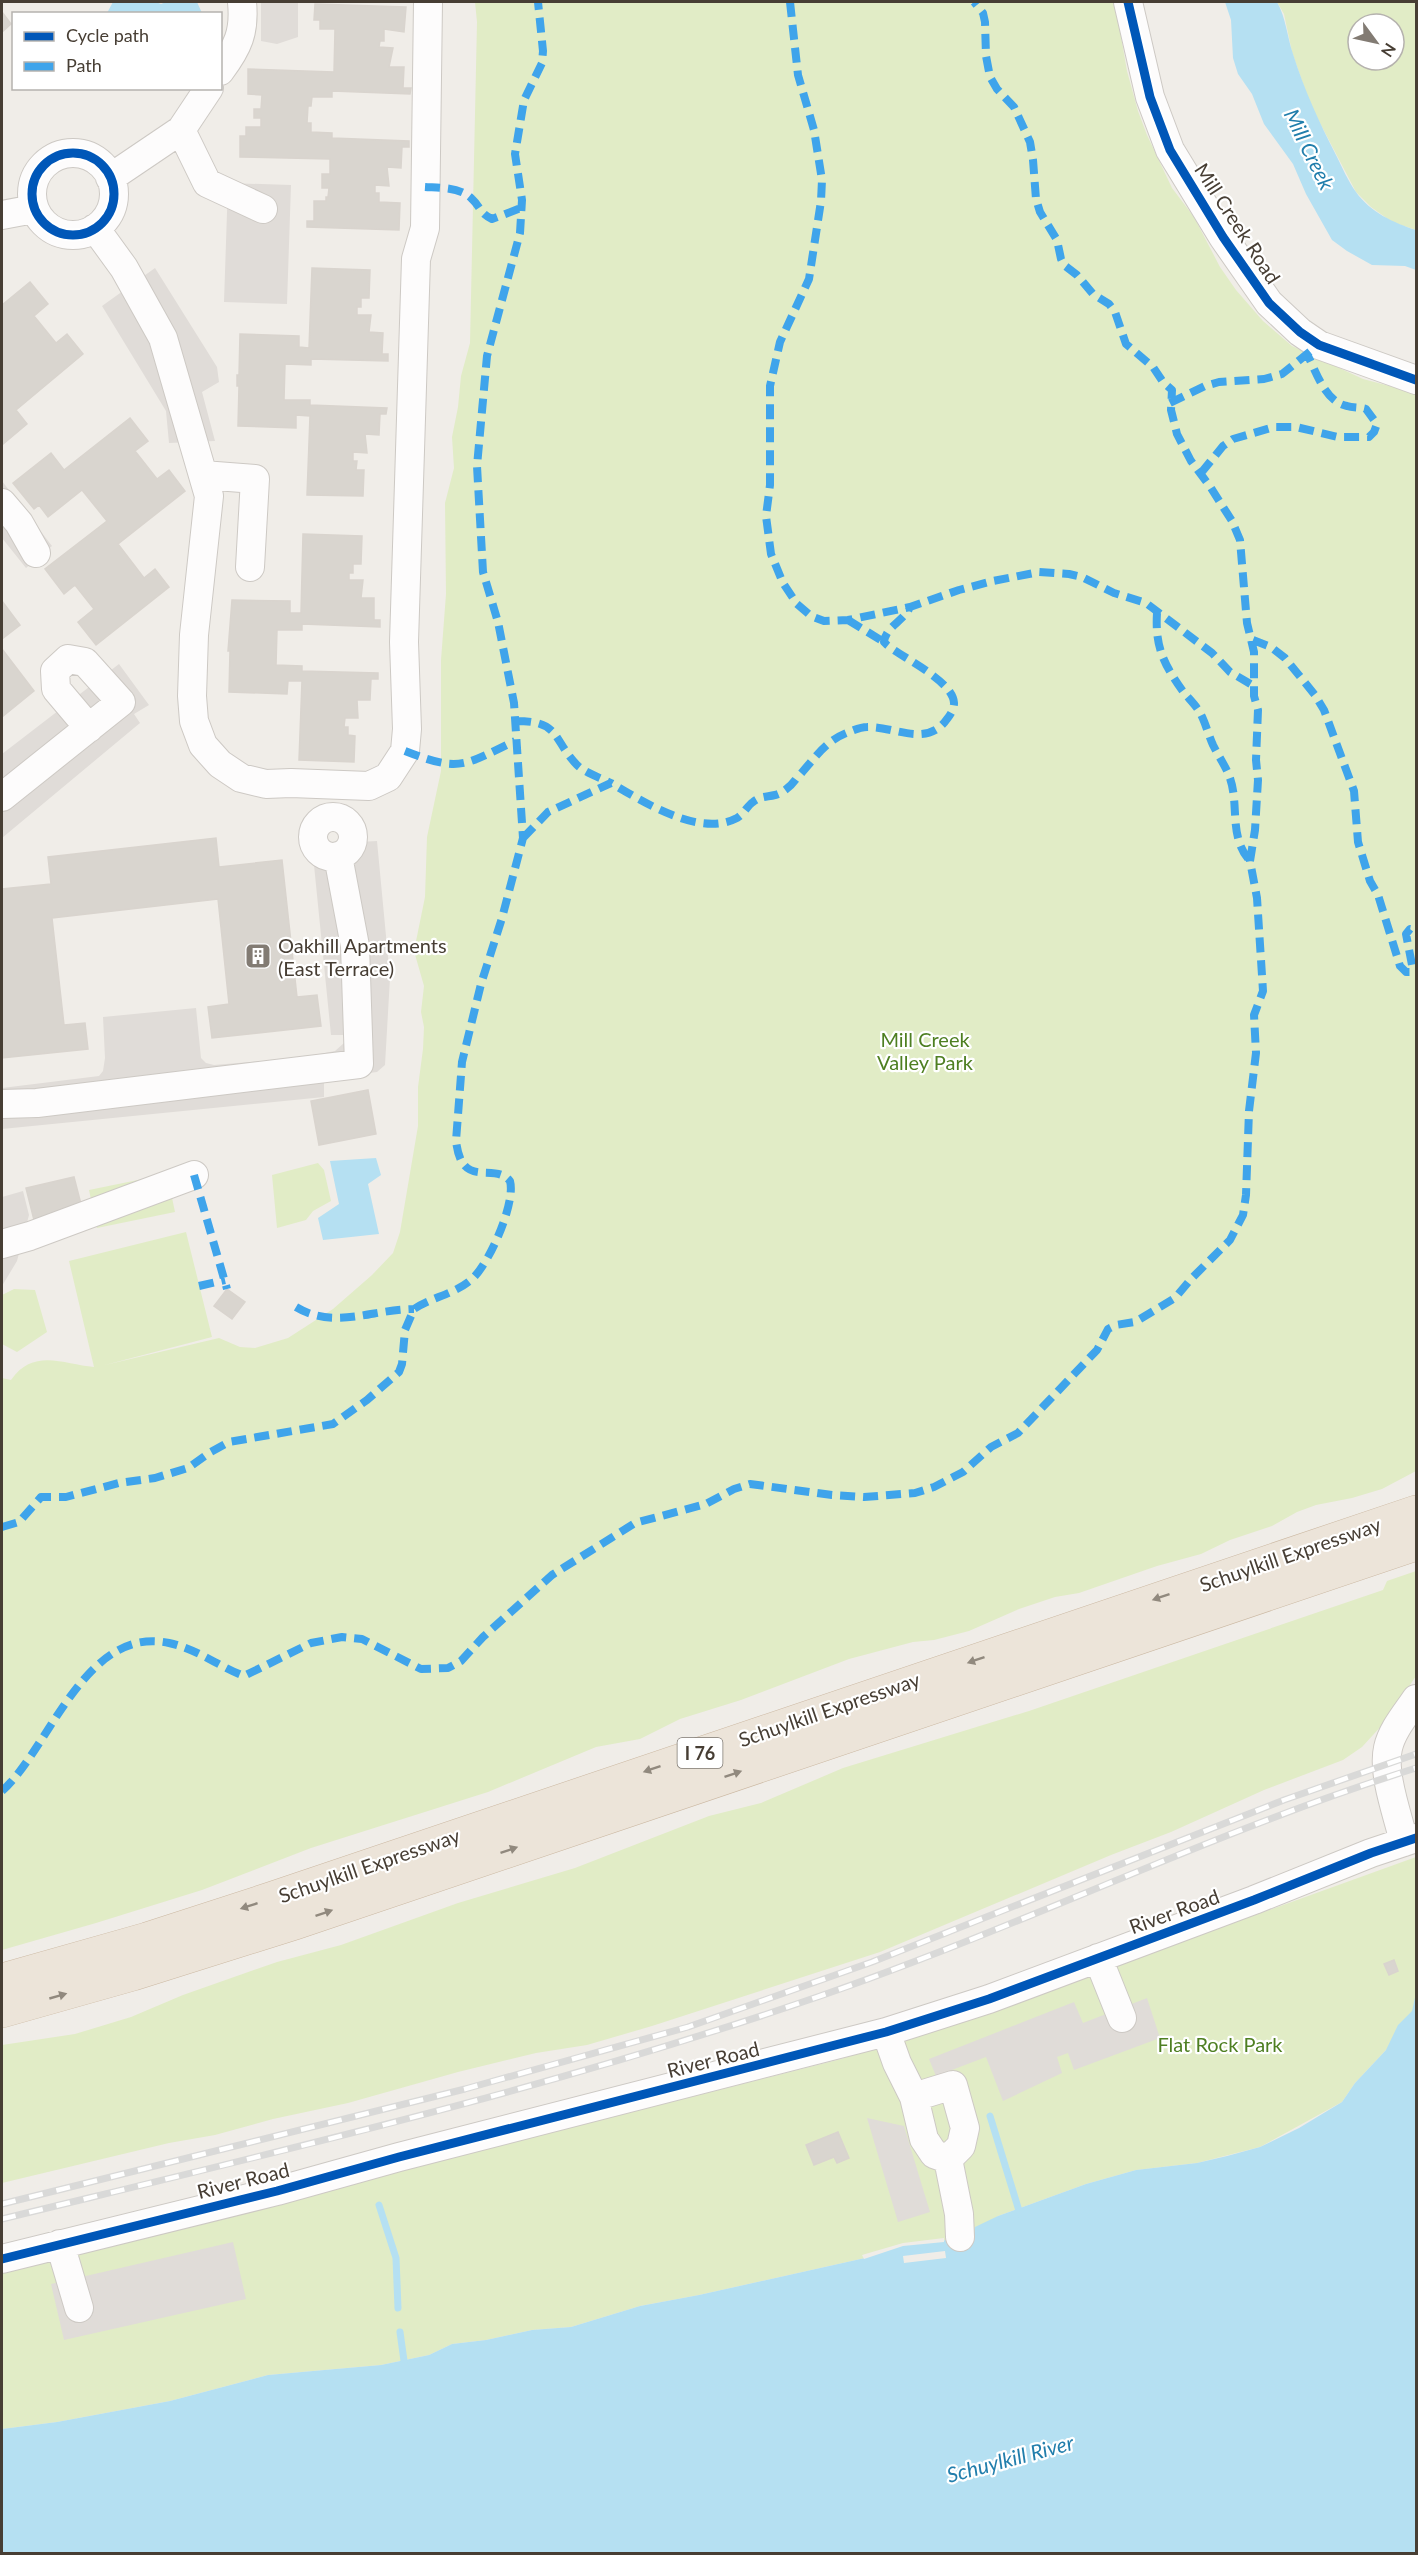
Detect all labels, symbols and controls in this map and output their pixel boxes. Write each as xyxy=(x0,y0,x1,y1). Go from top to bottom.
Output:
legend xyxy=(12,12,222,90)
north arrow xyxy=(1346,12,1406,72)
text: Cycle path xyxy=(66,24,149,46)
text: N xyxy=(1378,40,1400,61)
text: Path xyxy=(66,54,102,76)
water label: Mill Creek xyxy=(1280,104,1341,194)
street label: Mill Creek Road xyxy=(1190,158,1286,288)
place label: Oakhill Apartments (East Terrace) xyxy=(278,933,447,980)
building icon: Oakhill Apartments (East Terrace) xyxy=(243,941,273,971)
park label: Mill Creek Valley Park xyxy=(877,1027,974,1074)
street label: Schuylkill Expressway xyxy=(1196,1511,1385,1596)
one-way arrow xyxy=(1152,1593,1170,1603)
one-way arrow xyxy=(967,1655,985,1665)
street label: Schuylkill Expressway xyxy=(735,1666,924,1751)
road number: I 76 xyxy=(678,1738,722,1768)
one-way arrow xyxy=(643,1765,661,1775)
one-way arrow xyxy=(724,1768,742,1778)
street label: Schuylkill Expressway xyxy=(275,1822,464,1907)
one-way arrow xyxy=(500,1844,518,1854)
street label: River Road xyxy=(1126,1884,1222,1938)
one-way arrow xyxy=(240,1902,258,1911)
one-way arrow xyxy=(315,1907,333,1917)
one-way arrow xyxy=(49,1991,67,2000)
park label: Flat Rock Park xyxy=(1157,2032,1283,2056)
street label: River Road xyxy=(664,2036,762,2082)
street label: River Road xyxy=(194,2157,292,2203)
water label: Schuylkill River xyxy=(944,2429,1077,2487)

